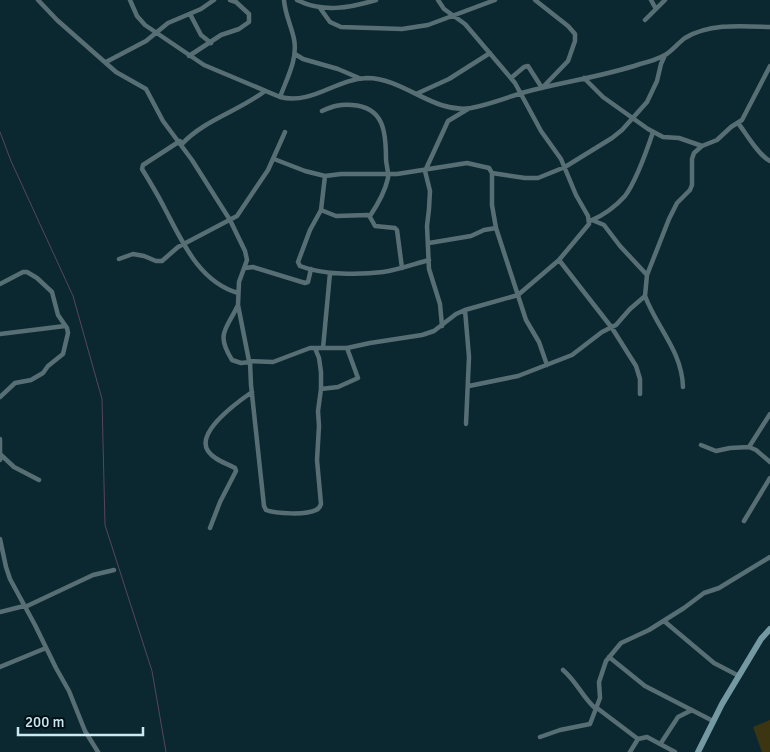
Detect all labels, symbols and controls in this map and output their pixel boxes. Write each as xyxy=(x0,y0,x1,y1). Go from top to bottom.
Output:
scale bar xyxy=(18,704,142,736)
text: 200 m xyxy=(25,713,65,731)

